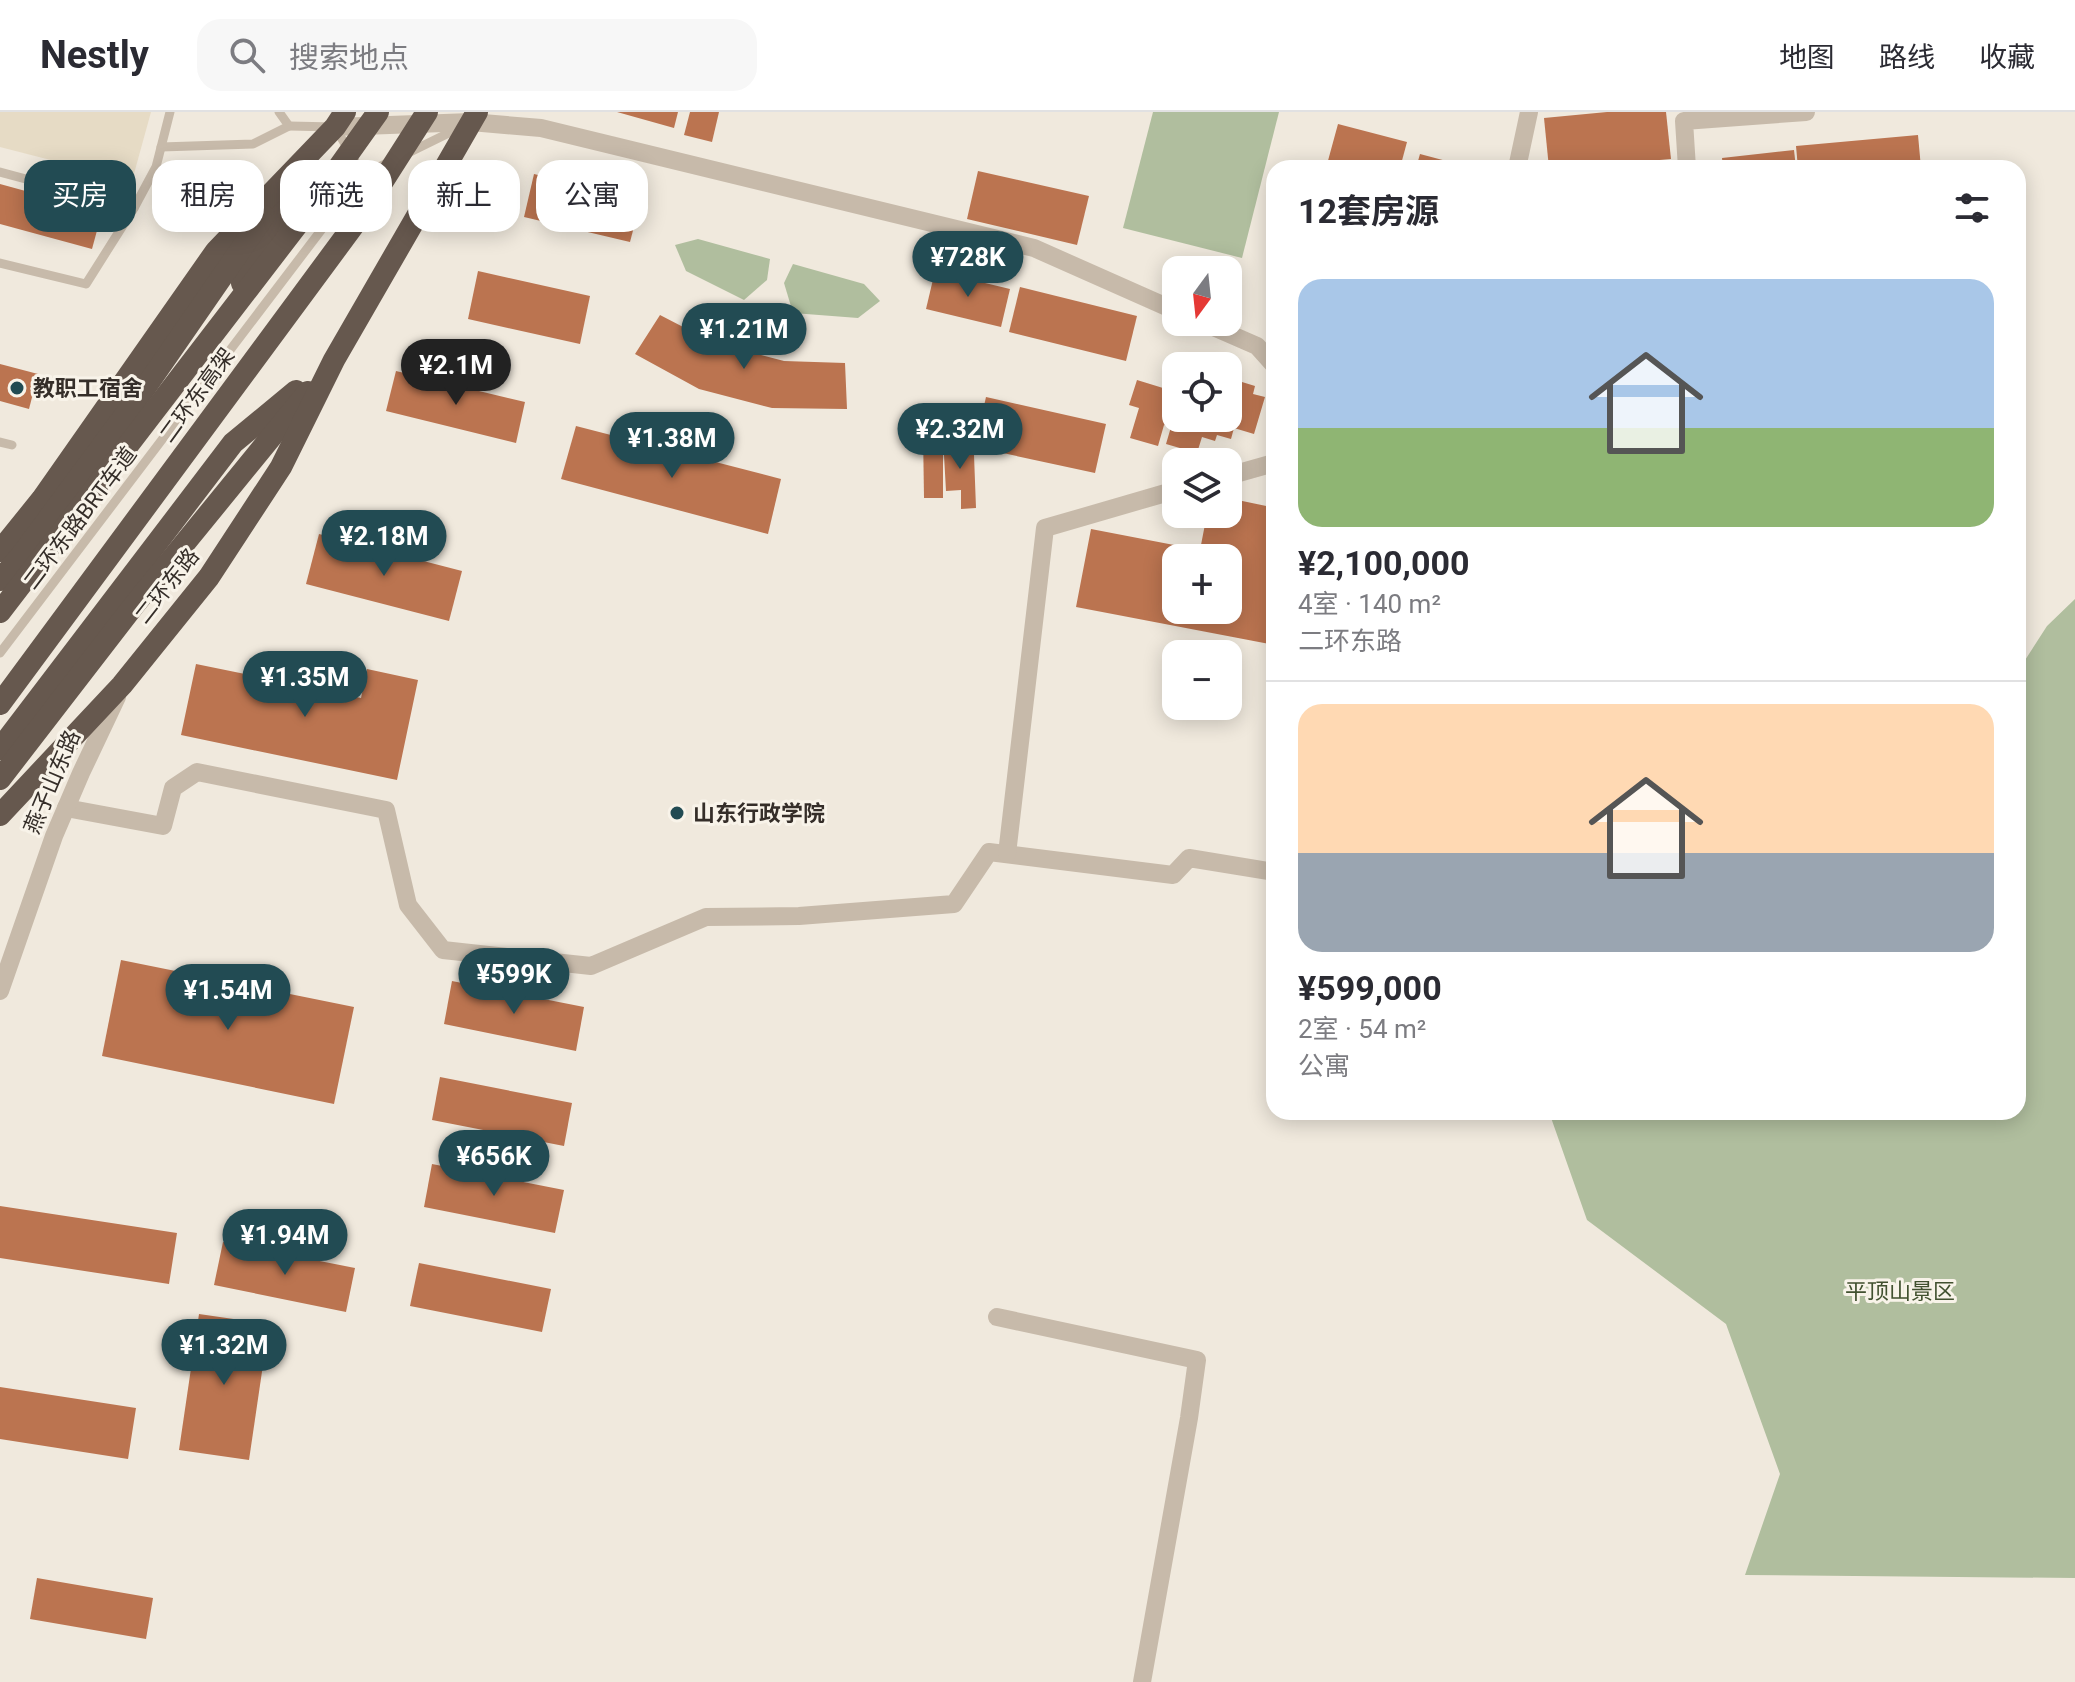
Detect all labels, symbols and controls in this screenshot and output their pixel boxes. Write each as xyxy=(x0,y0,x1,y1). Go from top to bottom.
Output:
search box xyxy=(197,19,757,91)
text: Nestly xyxy=(40,33,149,77)
icon: search xyxy=(225,33,269,77)
text: 搜索地点 xyxy=(289,40,409,75)
text: 地图 xyxy=(1779,41,1835,74)
text: 路线 xyxy=(1879,41,1935,74)
text: 收藏 xyxy=(1979,41,2035,74)
chip: 买房 xyxy=(24,160,136,232)
chip: 租房 xyxy=(152,160,264,232)
chip: 筛选 xyxy=(280,160,392,232)
chip: 新上 xyxy=(408,160,520,232)
chip: 公寓 xyxy=(536,160,648,232)
icon: filters xyxy=(1950,186,1994,230)
text: 12套房源 xyxy=(1298,191,1439,231)
pin: ¥728K xyxy=(912,231,1024,299)
text: ¥728K xyxy=(930,242,1006,272)
north arrow xyxy=(1162,256,1242,336)
map controls xyxy=(1162,256,1242,720)
pin: ¥1.21M xyxy=(679,303,809,371)
text: ¥1.21M xyxy=(700,314,789,344)
icon: home xyxy=(1574,331,1718,475)
pin: ¥2.1M xyxy=(400,339,512,407)
street label: 二环东高架 xyxy=(155,343,239,447)
text: ¥2.1M xyxy=(419,350,493,380)
button: locate xyxy=(1162,352,1242,432)
place label: 教职工宿舍 xyxy=(33,376,143,401)
marker: 教职工宿舍 xyxy=(8,379,26,397)
pin: ¥2.32M xyxy=(895,403,1025,471)
pin: ¥1.38M xyxy=(607,412,737,480)
text: ¥2.32M xyxy=(916,414,1005,444)
text: ¥1.38M xyxy=(628,423,717,453)
street label: 二环东路BRT车道 xyxy=(18,442,142,594)
button: layers xyxy=(1162,448,1242,528)
pin: ¥2.18M xyxy=(319,510,449,578)
text: ¥2.18M xyxy=(340,521,429,551)
text: ¥2,100,000 xyxy=(1298,543,1470,583)
street label: 二环东路 xyxy=(130,544,204,628)
button: + xyxy=(1162,544,1242,624)
text: 4室 · 140 m² xyxy=(1298,589,1441,619)
text: 二环东路 xyxy=(1298,626,1402,656)
button: − xyxy=(1162,640,1242,720)
pin: ¥1.35M xyxy=(240,651,370,719)
text: ¥1.35M xyxy=(261,662,350,692)
street label: 燕子山东路 xyxy=(19,726,85,838)
icon: home xyxy=(1574,756,1718,900)
place label: 山东行政学院 xyxy=(693,801,825,826)
marker: 山东行政学院 xyxy=(668,804,686,822)
pin: ¥599K xyxy=(458,948,570,1016)
text: ¥599K xyxy=(476,959,552,989)
pin: ¥1.54M xyxy=(163,964,293,1032)
text: ¥599,000 xyxy=(1298,968,1442,1008)
text: ¥1.54M xyxy=(184,975,273,1005)
text: 2室 · 54 m² xyxy=(1298,1014,1426,1044)
text: 公寓 xyxy=(1298,1051,1350,1081)
pin: ¥656K xyxy=(438,1130,550,1198)
text: ¥656K xyxy=(456,1141,532,1171)
pin: ¥1.94M xyxy=(220,1209,350,1277)
text: ¥1.94M xyxy=(241,1220,330,1250)
park label: 平顶山景区 xyxy=(1845,1279,1955,1304)
pin: ¥1.32M xyxy=(159,1319,289,1387)
text: ¥1.32M xyxy=(180,1330,269,1360)

